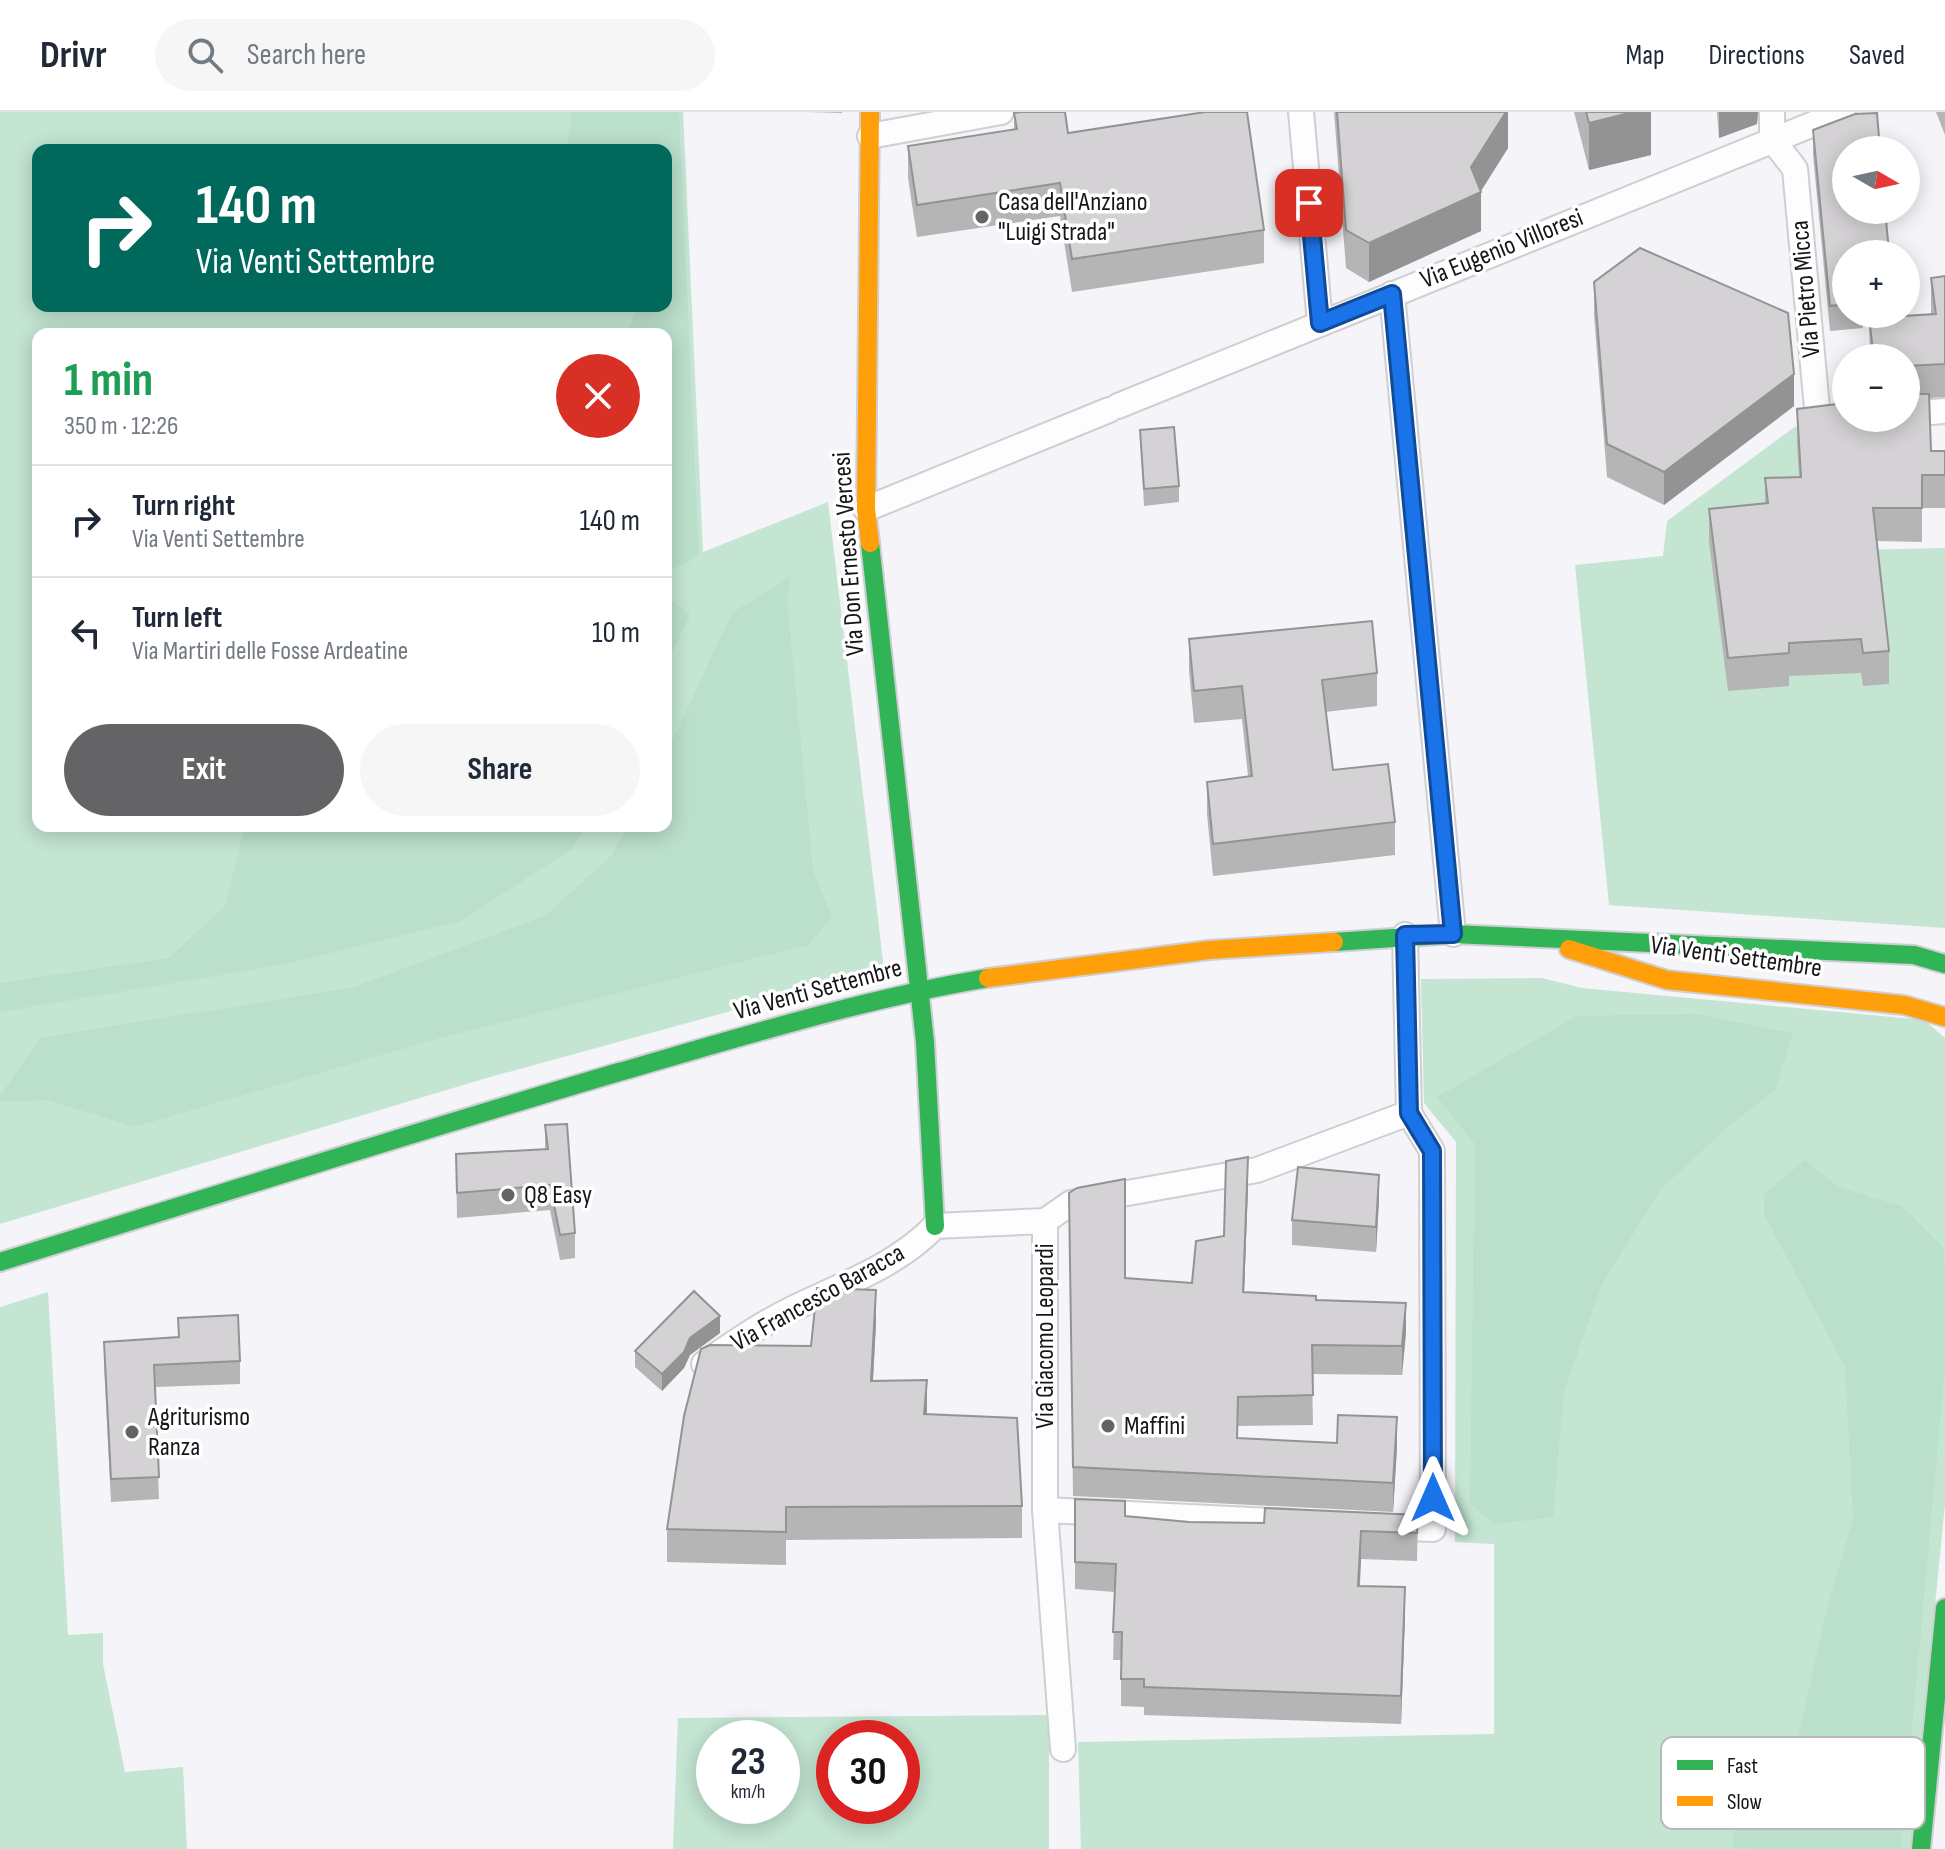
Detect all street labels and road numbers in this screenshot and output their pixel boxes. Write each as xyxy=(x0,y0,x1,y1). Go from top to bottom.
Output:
street label: Via Eugenio Villoresi xyxy=(1416,202,1588,296)
street label: Via Pietro Micca xyxy=(1785,219,1827,359)
street label: Via Don Ernesto Vercesi xyxy=(826,451,872,657)
street label: Via Venti Settembre xyxy=(1648,930,1824,984)
street label: Via Venti Settembre xyxy=(731,953,905,1027)
street label: Via Francesco Baracca xyxy=(726,1238,910,1358)
street label: Via Giacomo Leopardi xyxy=(1030,1243,1061,1429)

